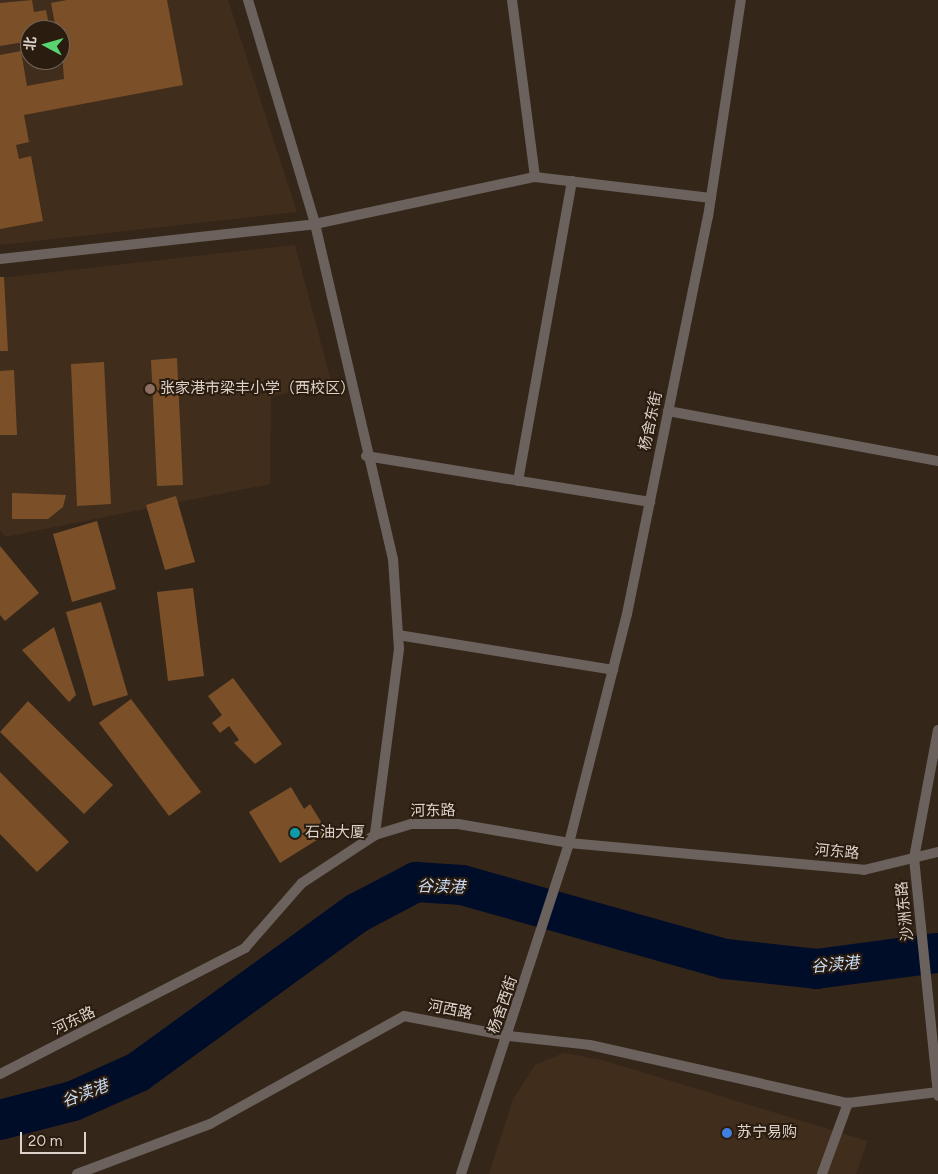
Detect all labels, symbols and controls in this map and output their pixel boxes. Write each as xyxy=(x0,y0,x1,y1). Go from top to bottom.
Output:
north arrow xyxy=(20,20,70,70)
text: 北 xyxy=(21,36,40,51)
place label: 张家港市梁丰小学（西校区） xyxy=(160,380,355,398)
marker: 张家港市梁丰小学（西校区） xyxy=(144,383,156,395)
street label: 杨舍东街 xyxy=(636,390,666,452)
street label: 河东路 xyxy=(410,802,456,820)
place label: 石油大厦 xyxy=(305,824,365,842)
marker: 石油大厦 xyxy=(289,827,301,839)
street label: 河东路 xyxy=(814,841,860,863)
water label: 谷渎港 xyxy=(417,877,465,897)
street label: 沙洲东路 xyxy=(893,880,917,942)
water label: 谷渎港 xyxy=(810,953,860,977)
street label: 杨舍西街 xyxy=(485,974,521,1036)
street label: 河西路 xyxy=(426,997,474,1023)
street label: 河东路 xyxy=(50,1003,98,1039)
water label: 谷渎港 xyxy=(59,1076,111,1112)
scale bar xyxy=(22,1122,89,1154)
place label: 苏宁易购 xyxy=(737,1124,797,1142)
marker: 苏宁易购 xyxy=(721,1127,733,1139)
text: 20 m xyxy=(28,1132,62,1150)

